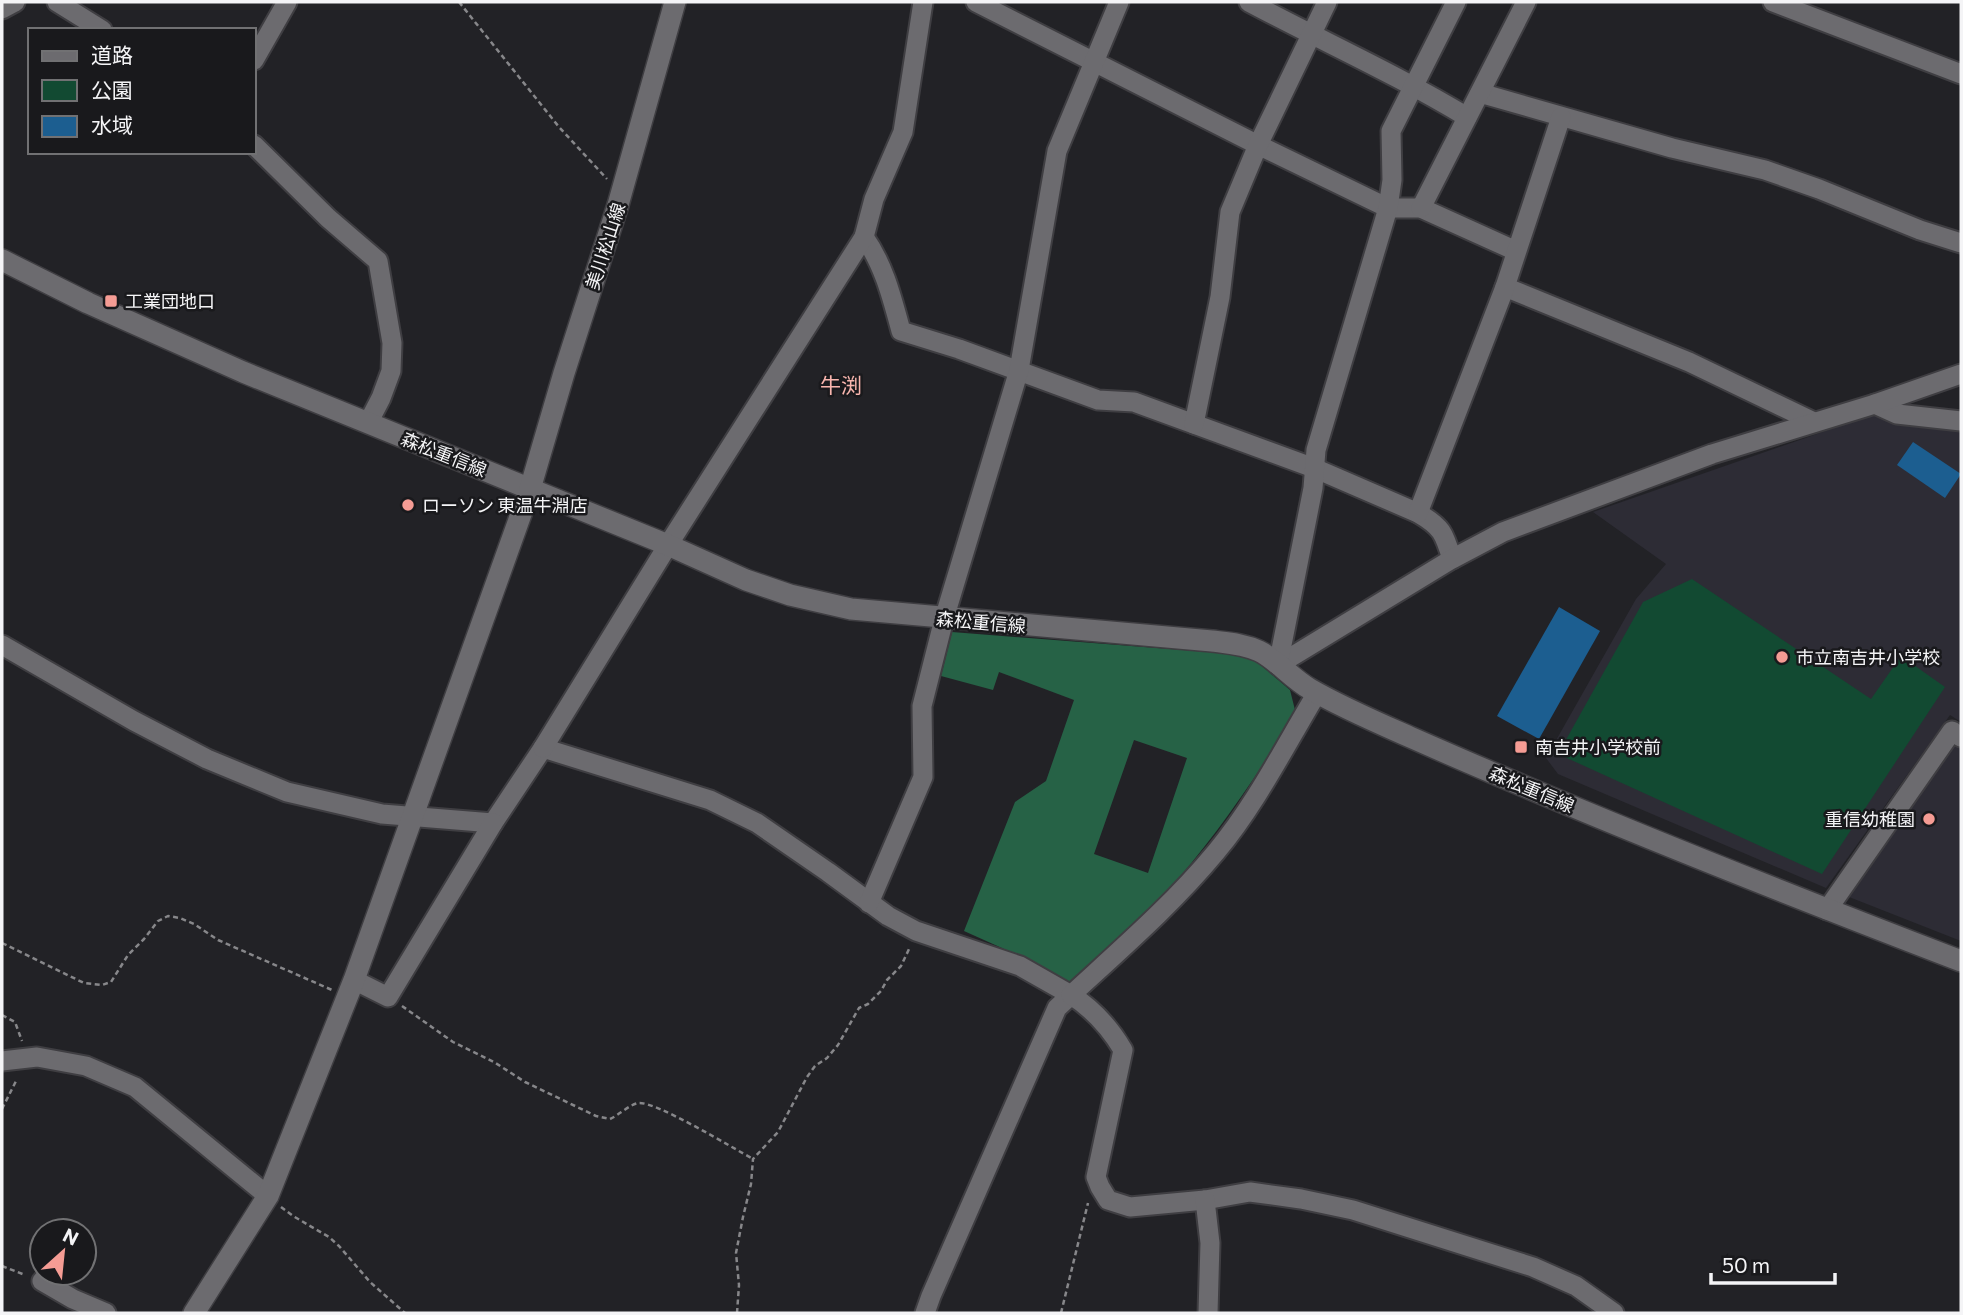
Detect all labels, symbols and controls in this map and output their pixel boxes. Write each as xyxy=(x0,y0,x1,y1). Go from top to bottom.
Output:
legend xyxy=(28,28,256,154)
text: 道路 xyxy=(91,42,133,67)
text: 公園 xyxy=(91,77,133,102)
text: 水域 xyxy=(91,112,133,137)
street label: 美川松山線 xyxy=(581,200,629,292)
place label: 工業団地口 xyxy=(125,290,215,312)
marker: 工業団地口 xyxy=(103,293,119,309)
district label: 牛渕 xyxy=(820,372,862,397)
street label: 森松重信線 xyxy=(398,427,490,481)
place label: ローソン 東温牛淵店 xyxy=(422,494,587,516)
marker: ローソン 東温牛淵店 xyxy=(400,497,416,513)
street label: 森松重信線 xyxy=(935,607,1027,637)
place label: 市立南吉井小学校 xyxy=(1796,646,1940,668)
marker: 市立南吉井小学校 xyxy=(1774,649,1790,665)
place label: 南吉井小学校前 xyxy=(1535,736,1661,758)
marker: 南吉井小学校前 xyxy=(1513,739,1529,755)
street label: 森松重信線 xyxy=(1486,761,1578,817)
place label: 重信幼稚園 xyxy=(1825,808,1915,830)
marker: 重信幼稚園 xyxy=(1921,811,1937,827)
north arrow xyxy=(28,1217,98,1287)
text: N xyxy=(59,1223,83,1250)
scale bar xyxy=(1711,1242,1835,1286)
text: 50 m xyxy=(1722,1252,1770,1277)

